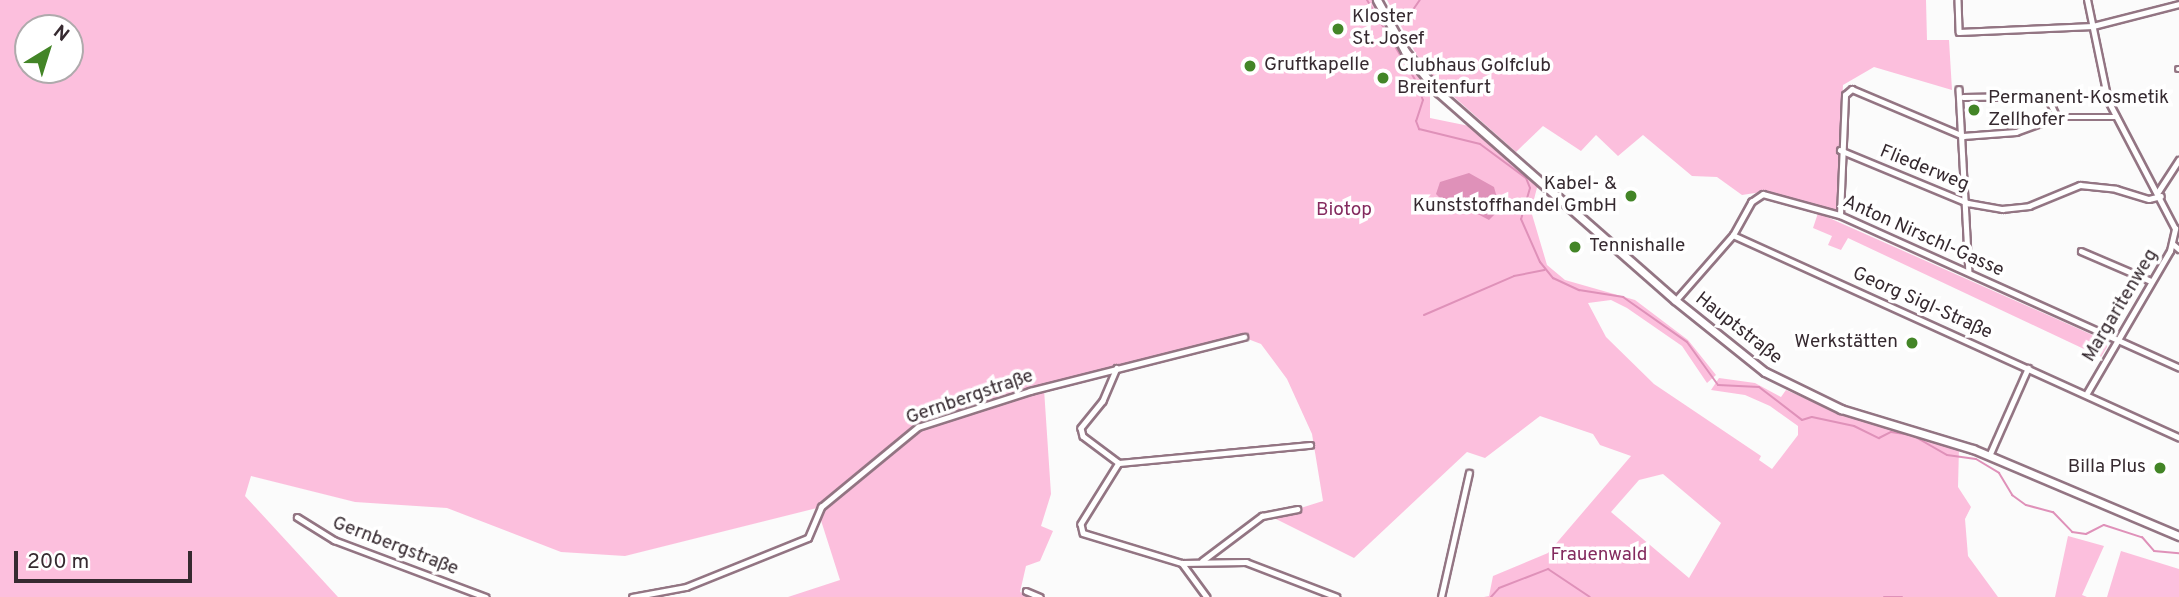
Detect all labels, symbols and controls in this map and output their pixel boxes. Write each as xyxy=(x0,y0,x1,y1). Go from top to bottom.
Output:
place label: Kloster St. Josef xyxy=(1352,7,1424,51)
north arrow xyxy=(14,14,84,84)
text: N xyxy=(48,20,73,48)
marker: Kloster St. Josef xyxy=(1330,21,1346,37)
place label: Gruftkapelle xyxy=(1264,55,1370,77)
place label: Clubhaus Golfclub Breitenfurt xyxy=(1397,56,1551,100)
marker: Gruftkapelle xyxy=(1242,58,1258,74)
marker: Clubhaus Golfclub Breitenfurt xyxy=(1375,70,1391,86)
place label: Permanent-Kosmetik Zellhofer xyxy=(1988,88,2169,132)
marker: Permanent-Kosmetik Zellhofer xyxy=(1966,102,1982,118)
street label: Fliederweg xyxy=(1876,141,1972,197)
place label: Kabel- & Kunststoffhandel GmbH xyxy=(1413,174,1617,218)
marker: Kabel- & Kunststoffhandel GmbH xyxy=(1623,188,1639,204)
street label: Anton Nirschl-Gasse xyxy=(1839,191,2007,283)
park label: Biotop xyxy=(1316,200,1372,222)
place label: Tennishalle xyxy=(1589,236,1685,258)
marker: Tennishalle xyxy=(1567,239,1583,255)
street label: Margaritenweg xyxy=(2078,245,2164,367)
street label: Georg Sigl-Straße xyxy=(1848,263,1996,345)
street label: Hauptstraße xyxy=(1690,288,1786,370)
place label: Werkstätten xyxy=(1794,332,1898,354)
marker: Werkstätten xyxy=(1904,335,1920,351)
street label: Gernbergstraße xyxy=(903,366,1037,430)
place label: Billa Plus xyxy=(2068,457,2146,479)
marker: Billa Plus xyxy=(2152,460,2168,476)
street label: Gernbergstraße xyxy=(329,512,461,582)
scale bar xyxy=(18,538,196,582)
park label: Frauenwald xyxy=(1551,545,1647,567)
text: 200 m xyxy=(27,549,89,576)

